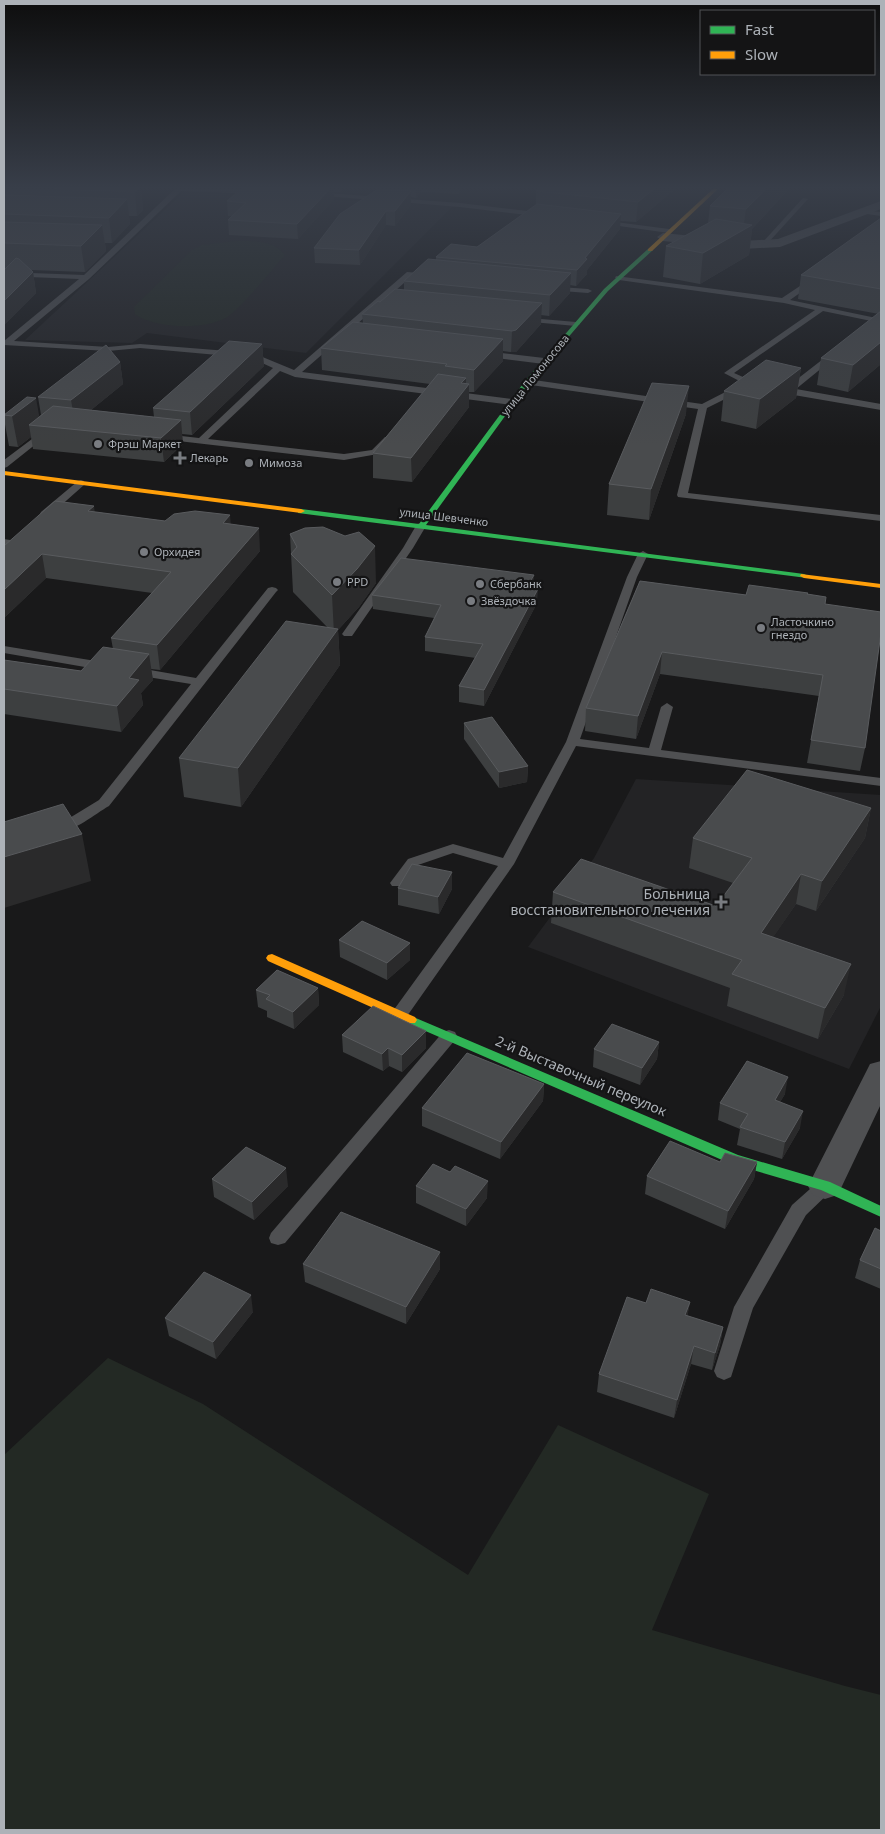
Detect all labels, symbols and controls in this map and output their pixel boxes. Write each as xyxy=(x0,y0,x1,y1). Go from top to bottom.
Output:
legend xyxy=(700,10,875,75)
text: Fast xyxy=(745,19,774,39)
text: Slow xyxy=(745,44,778,64)
street label: улица Ломоносова xyxy=(497,331,572,419)
place label: Фрэш Маркет xyxy=(108,436,181,451)
marker: Фрэш Маркет xyxy=(92,438,104,450)
place label: Лекарь xyxy=(190,450,228,465)
marker: Лекарь xyxy=(174,452,186,464)
place label: Мимоза xyxy=(259,455,302,470)
marker: Мимоза xyxy=(243,457,255,469)
street label: улица Шевченко xyxy=(399,504,489,529)
place label: Орхидея xyxy=(154,544,200,559)
marker: Орхидея xyxy=(138,546,150,558)
place label: PPD xyxy=(347,574,368,589)
marker: PPD xyxy=(331,576,343,588)
place label: Сбербанк xyxy=(490,576,542,591)
marker: Сбербанк xyxy=(474,578,486,590)
place label: Звёздочка xyxy=(481,593,536,608)
marker: Звёздочка xyxy=(465,595,477,607)
place label: Ласточкино гнездо xyxy=(771,614,834,642)
marker: Ласточкино гнездо xyxy=(755,622,767,634)
place label: Больница восстановительного лечения xyxy=(510,884,710,919)
marker: Больница восстановительного лечения xyxy=(714,895,728,909)
street label: 2-й Выставочный переулок xyxy=(493,1031,670,1120)

